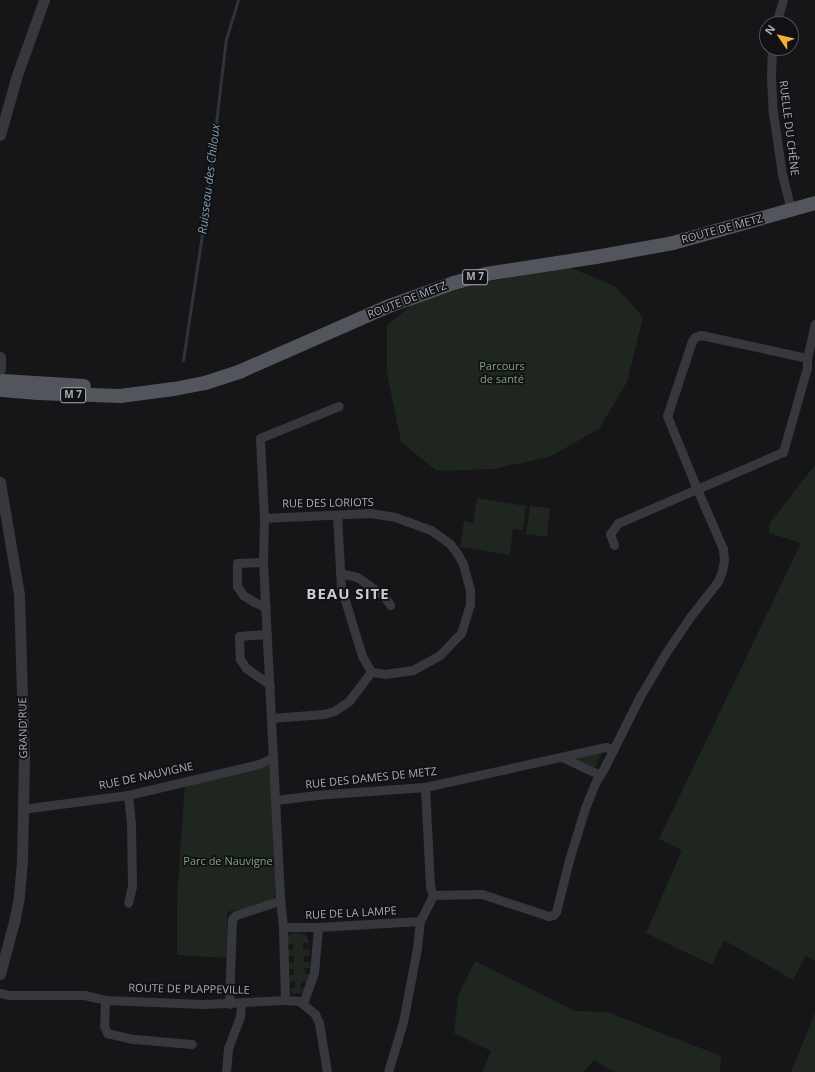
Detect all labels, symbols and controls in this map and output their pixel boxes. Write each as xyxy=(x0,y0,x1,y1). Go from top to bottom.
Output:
north arrow xyxy=(759,16,799,56)
text: N xyxy=(761,21,778,37)
street label: RUELLE DU CHÊNE xyxy=(777,80,801,176)
water label: Ruisseau des Chiloux xyxy=(195,123,223,235)
street label: ROUTE DE METZ xyxy=(680,212,764,246)
road number: M 7 xyxy=(462,269,488,285)
street label: ROUTE DE METZ xyxy=(366,279,448,321)
park label: Parcours de santé xyxy=(479,360,525,386)
road number: M 7 xyxy=(60,387,86,403)
street label: RUE DES LORIOTS xyxy=(282,496,374,510)
district label: BEAU SITE xyxy=(306,585,390,603)
street label: GRAND'RUE xyxy=(16,697,30,759)
street label: RUE DE NAUVIGNE xyxy=(98,760,194,792)
street label: RUE DES DAMES DE METZ xyxy=(305,765,437,791)
park label: Parc de Nauvigne xyxy=(183,854,273,868)
street label: RUE DE LA LAMPE xyxy=(305,904,397,922)
street label: ROUTE DE PLAPPEVILLE xyxy=(128,981,250,997)

